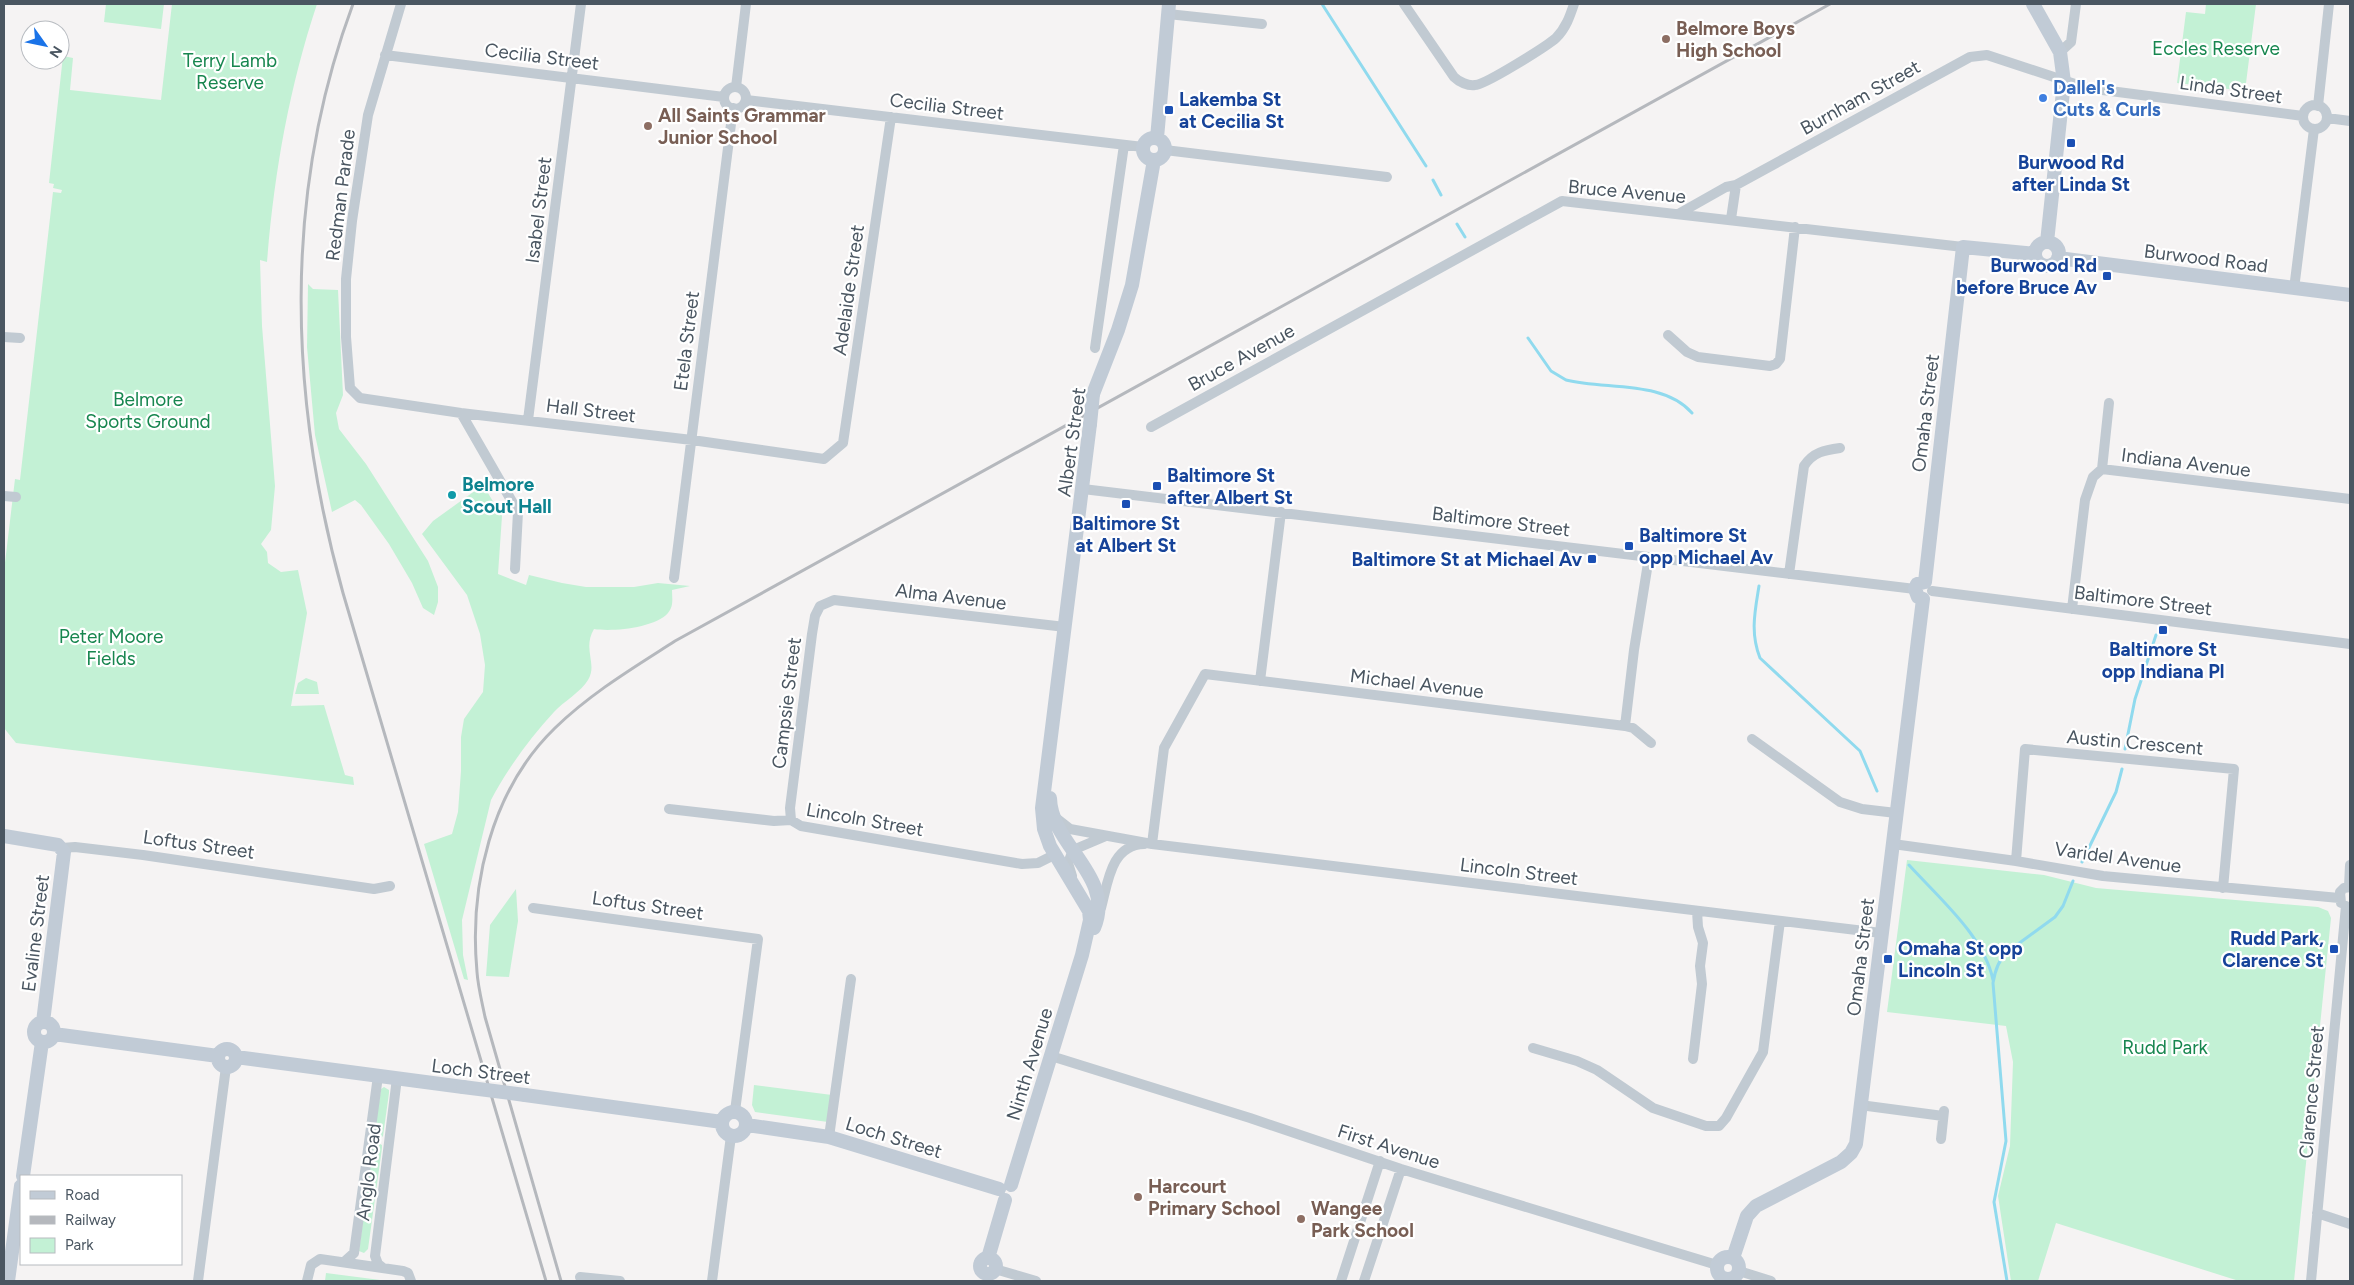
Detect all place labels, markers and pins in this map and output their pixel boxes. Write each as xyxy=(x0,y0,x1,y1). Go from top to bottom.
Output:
place label: Belmore Boys High School xyxy=(1676,17,1795,62)
marker: Belmore Boys High School xyxy=(1660,33,1672,45)
place label: Dallel's Cuts & Curls xyxy=(2053,76,2161,121)
place label: Lakemba St at Cecilia St xyxy=(1179,88,1285,133)
marker: Dallel's Cuts & Curls xyxy=(2037,92,2049,104)
place label: All Saints Grammar Junior School xyxy=(658,104,826,149)
marker: Lakemba St at Cecilia St xyxy=(1163,104,1175,116)
marker: All Saints Grammar Junior School xyxy=(642,120,654,132)
marker: Burwood Rd after Linda St xyxy=(2065,137,2077,149)
place label: Burwood Rd after Linda St xyxy=(2012,151,2131,196)
place label: Burwood Rd before Bruce Av xyxy=(1956,254,2097,299)
marker: Burwood Rd before Bruce Av xyxy=(2101,270,2113,282)
place label: Baltimore St after Albert St xyxy=(1167,464,1293,509)
place label: Belmore Scout Hall xyxy=(462,473,552,518)
marker: Baltimore St after Albert St xyxy=(1151,480,1163,492)
marker: Belmore Scout Hall xyxy=(446,489,458,501)
marker: Baltimore St at Albert St xyxy=(1120,498,1132,510)
place label: Baltimore St at Albert St xyxy=(1072,512,1180,557)
place label: Baltimore St opp Michael Av xyxy=(1639,524,1773,569)
marker: Baltimore St opp Michael Av xyxy=(1623,540,1635,552)
place label: Baltimore St at Michael Av xyxy=(1351,548,1582,571)
marker: Baltimore St at Michael Av xyxy=(1586,553,1598,565)
marker: Baltimore St opp Indiana Pl xyxy=(2157,624,2169,636)
place label: Baltimore St opp Indiana Pl xyxy=(2102,638,2224,683)
place label: Rudd Park, Clarence St xyxy=(2222,927,2324,972)
place label: Omaha St opp Lincoln St xyxy=(1898,937,2023,982)
marker: Rudd Park, Clarence St xyxy=(2328,943,2340,955)
marker: Omaha St opp Lincoln St xyxy=(1882,953,1894,965)
place label: Harcourt Primary School xyxy=(1148,1175,1280,1220)
marker: Harcourt Primary School xyxy=(1132,1191,1144,1203)
place label: Wangee Park School xyxy=(1311,1197,1414,1242)
marker: Wangee Park School xyxy=(1295,1213,1307,1225)

